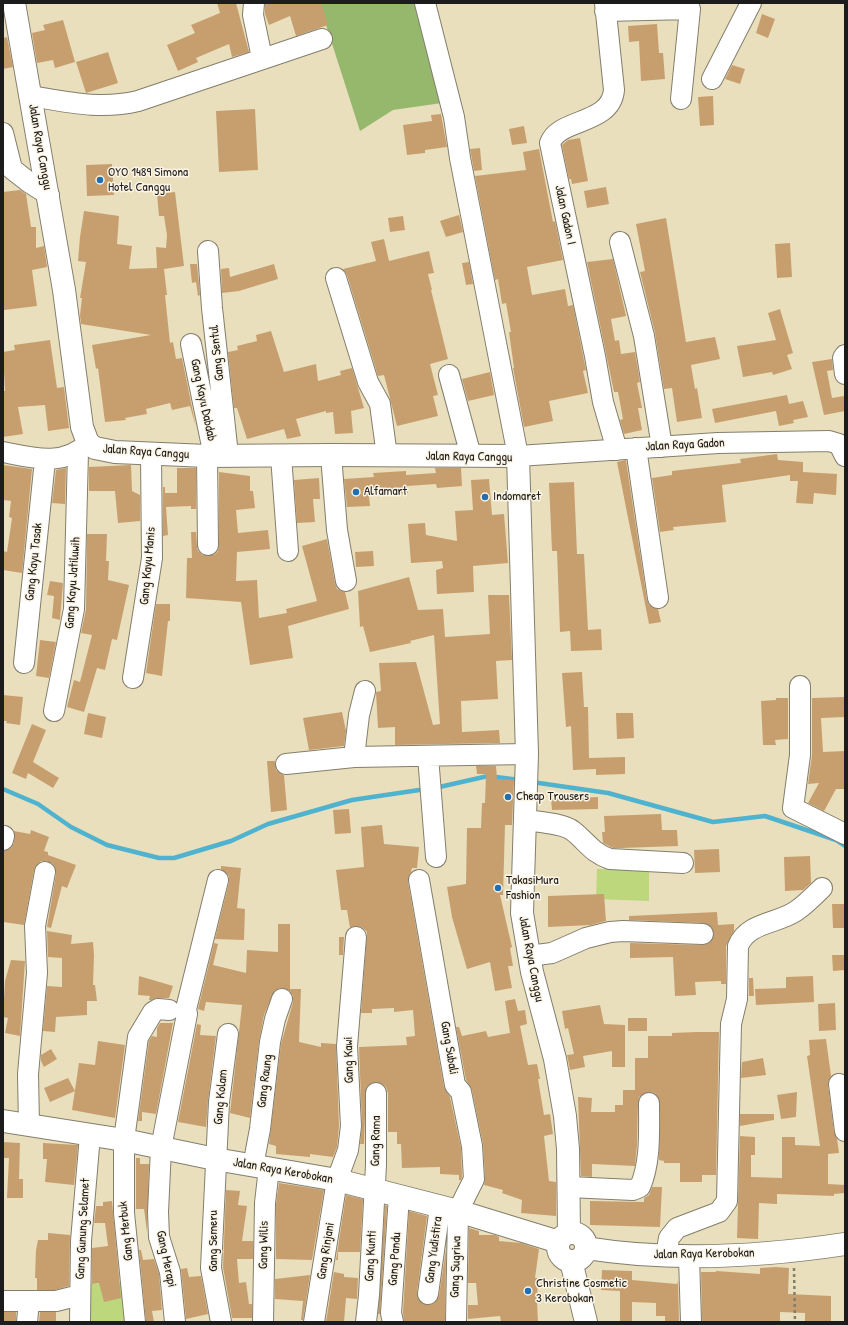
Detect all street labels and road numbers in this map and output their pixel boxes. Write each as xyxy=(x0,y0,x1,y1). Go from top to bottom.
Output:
street label: Jalan Raya Canggu xyxy=(25,103,55,191)
street label: Jalan Gadon I xyxy=(551,184,579,246)
street label: Gang Sentul xyxy=(206,324,228,382)
street label: Gang Kayu Dabdab xyxy=(187,357,219,443)
street label: Jalan Raya Gadon xyxy=(645,435,725,455)
street label: Jalan Raya Canggu xyxy=(102,441,190,463)
street label: Jalan Raya Canggu xyxy=(425,448,513,466)
street label: Gang Kayu Tasak xyxy=(22,522,46,602)
street label: Gang Kayu Manis xyxy=(137,526,159,606)
street label: Gang Kayu Jatiluwih xyxy=(62,537,84,629)
street label: Jalan Raya Canggu xyxy=(515,915,547,1003)
street label: Gang Subali xyxy=(437,1020,461,1076)
street label: Gang Kawi xyxy=(341,1036,357,1084)
street label: Gang Raung xyxy=(254,1053,276,1109)
street label: Gang Kolam xyxy=(211,1069,231,1125)
street label: Gang Rama xyxy=(368,1115,384,1167)
street label: Jalan Raya Kerobokan xyxy=(232,1155,334,1187)
street label: Gang Gunung Selamet xyxy=(73,1178,93,1280)
street label: Gang Merbuk xyxy=(115,1200,137,1262)
street label: Gang Semeru xyxy=(206,1210,222,1272)
street label: Gang Yudistira xyxy=(422,1216,446,1284)
street label: Gang Wilis xyxy=(256,1221,272,1269)
street label: Gang Rinjani xyxy=(314,1221,338,1281)
street label: Gang Merapi xyxy=(152,1229,180,1289)
street label: Gang Kunti xyxy=(362,1230,380,1282)
street label: Gang Pandu xyxy=(385,1232,405,1286)
street label: Gang Sugriwa xyxy=(447,1236,465,1298)
street label: Jalan Raya Kerobokan xyxy=(653,1245,755,1263)

